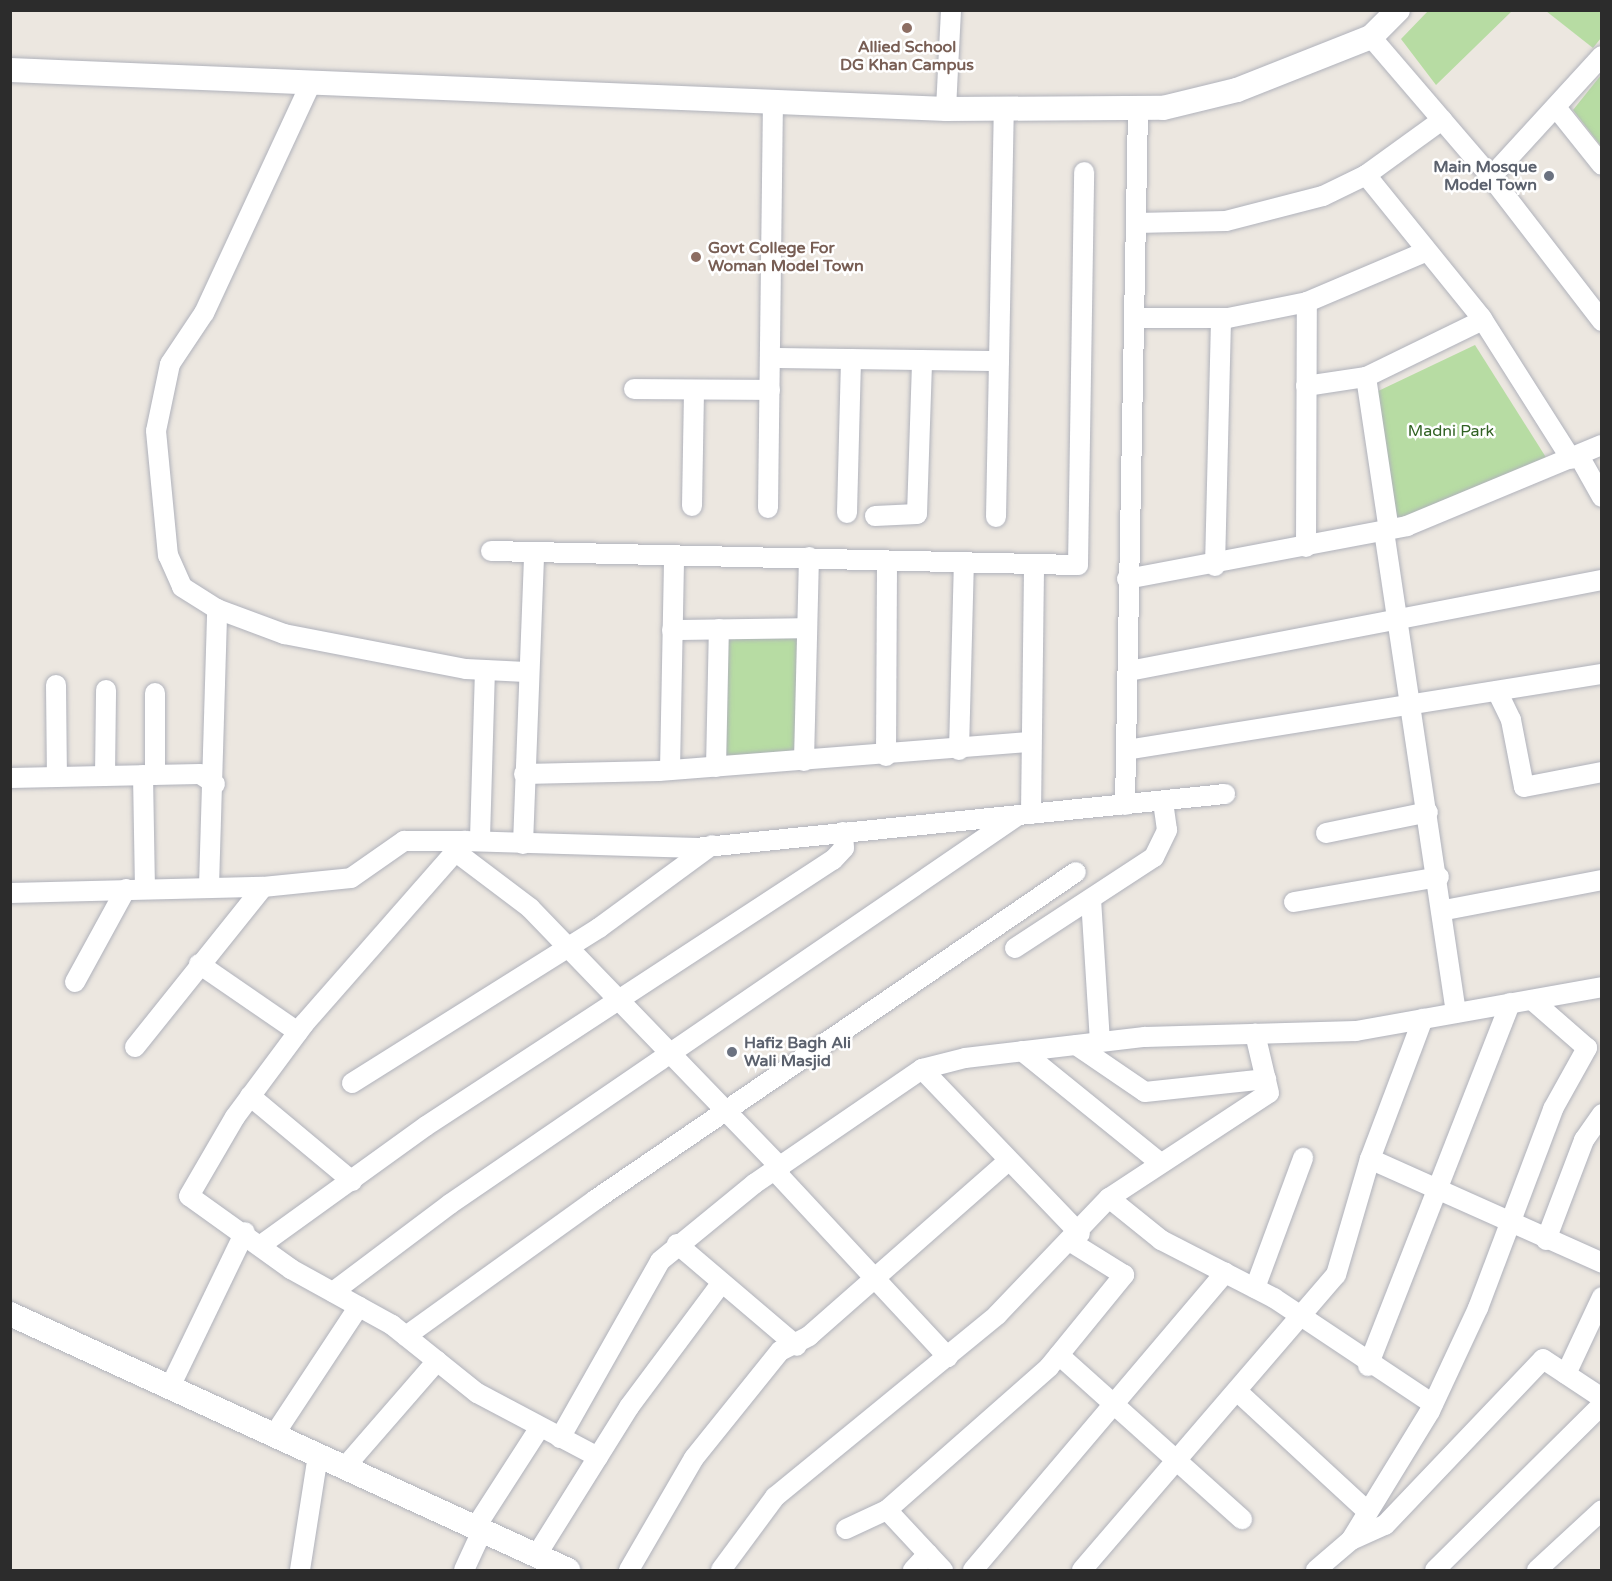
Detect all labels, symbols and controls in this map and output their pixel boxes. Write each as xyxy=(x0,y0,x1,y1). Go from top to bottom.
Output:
marker: Allied School DG Khan Campus xyxy=(900,21,914,35)
place label: Allied School DG Khan Campus xyxy=(840,37,974,75)
place label: Main Mosque Model Town xyxy=(1433,157,1537,195)
marker: Main Mosque Model Town xyxy=(1542,169,1556,183)
place label: Govt College For Woman Model Town xyxy=(708,238,864,276)
marker: Govt College For Woman Model Town xyxy=(689,250,703,264)
park label: Madni Park xyxy=(1408,421,1494,441)
place label: Hafiz Bagh Ali Wali Masjid xyxy=(744,1033,851,1071)
marker: Hafiz Bagh Ali Wali Masjid xyxy=(725,1045,739,1059)

